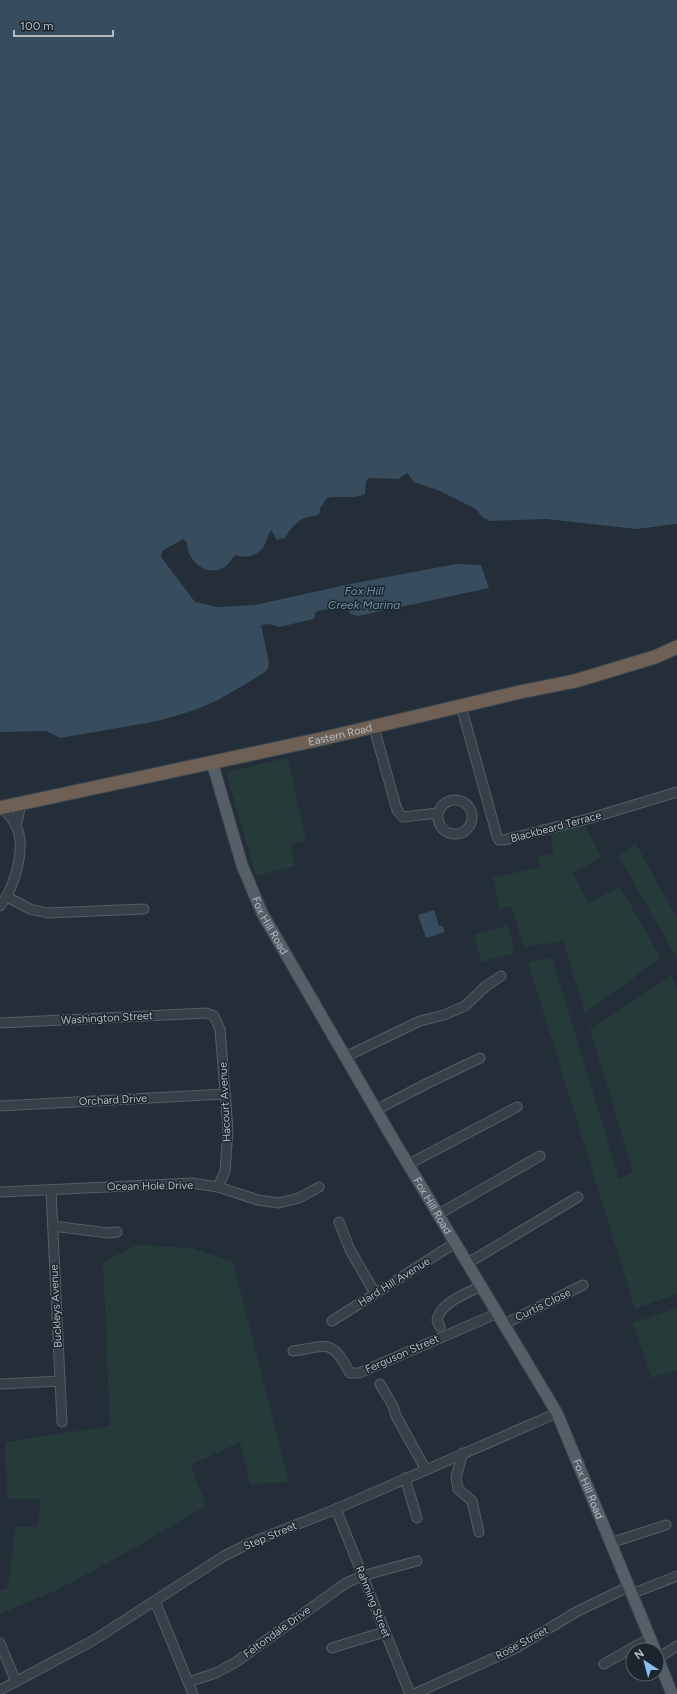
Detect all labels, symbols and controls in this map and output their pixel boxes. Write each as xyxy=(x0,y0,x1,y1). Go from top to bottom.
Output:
scale bar xyxy=(14,12,113,38)
text: 100 m xyxy=(20,19,54,33)
water label: Fox Hill Creek Marina xyxy=(328,584,400,612)
street label: Eastern Road xyxy=(307,721,373,748)
street label: Blackbeard Terrace xyxy=(509,809,603,845)
street label: Fox Hill Road xyxy=(249,895,291,957)
street label: Washington Street xyxy=(61,1009,153,1027)
street label: Hacourt Avenue xyxy=(216,1062,234,1142)
street label: Orchard Drive xyxy=(79,1092,147,1108)
street label: Fox Hill Road xyxy=(411,1175,455,1236)
street label: Ocean Hole Drive xyxy=(107,1179,193,1193)
street label: Hard Hill Avenue xyxy=(356,1255,432,1309)
street label: Buckleys Avenue xyxy=(47,1264,65,1348)
street label: Curtis Close xyxy=(513,1286,573,1324)
street label: Ferguson Street xyxy=(363,1332,441,1376)
street label: Fox Hill Road xyxy=(570,1457,607,1521)
street label: Step Street xyxy=(241,1519,299,1553)
street label: Rahming Street xyxy=(353,1564,393,1640)
street label: Feltondale Drive xyxy=(241,1603,313,1661)
street label: Rose Street xyxy=(493,1624,551,1662)
north arrow xyxy=(625,1642,665,1682)
text: N xyxy=(632,1647,647,1662)

